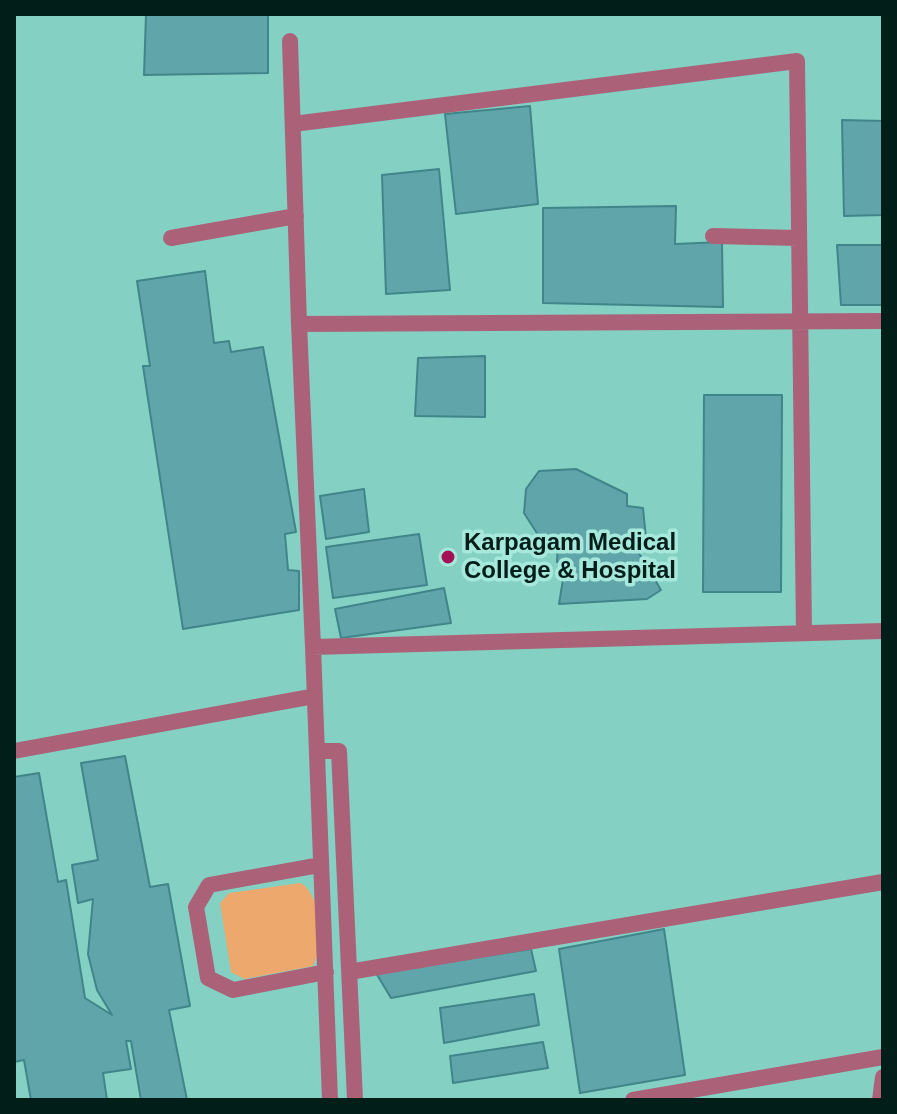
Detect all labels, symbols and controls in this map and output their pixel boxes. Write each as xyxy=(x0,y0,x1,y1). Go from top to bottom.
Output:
place label: Karpagam Medical College & Hospital xyxy=(464,529,676,585)
marker: Karpagam Medical College & Hospital xyxy=(439,548,457,566)

